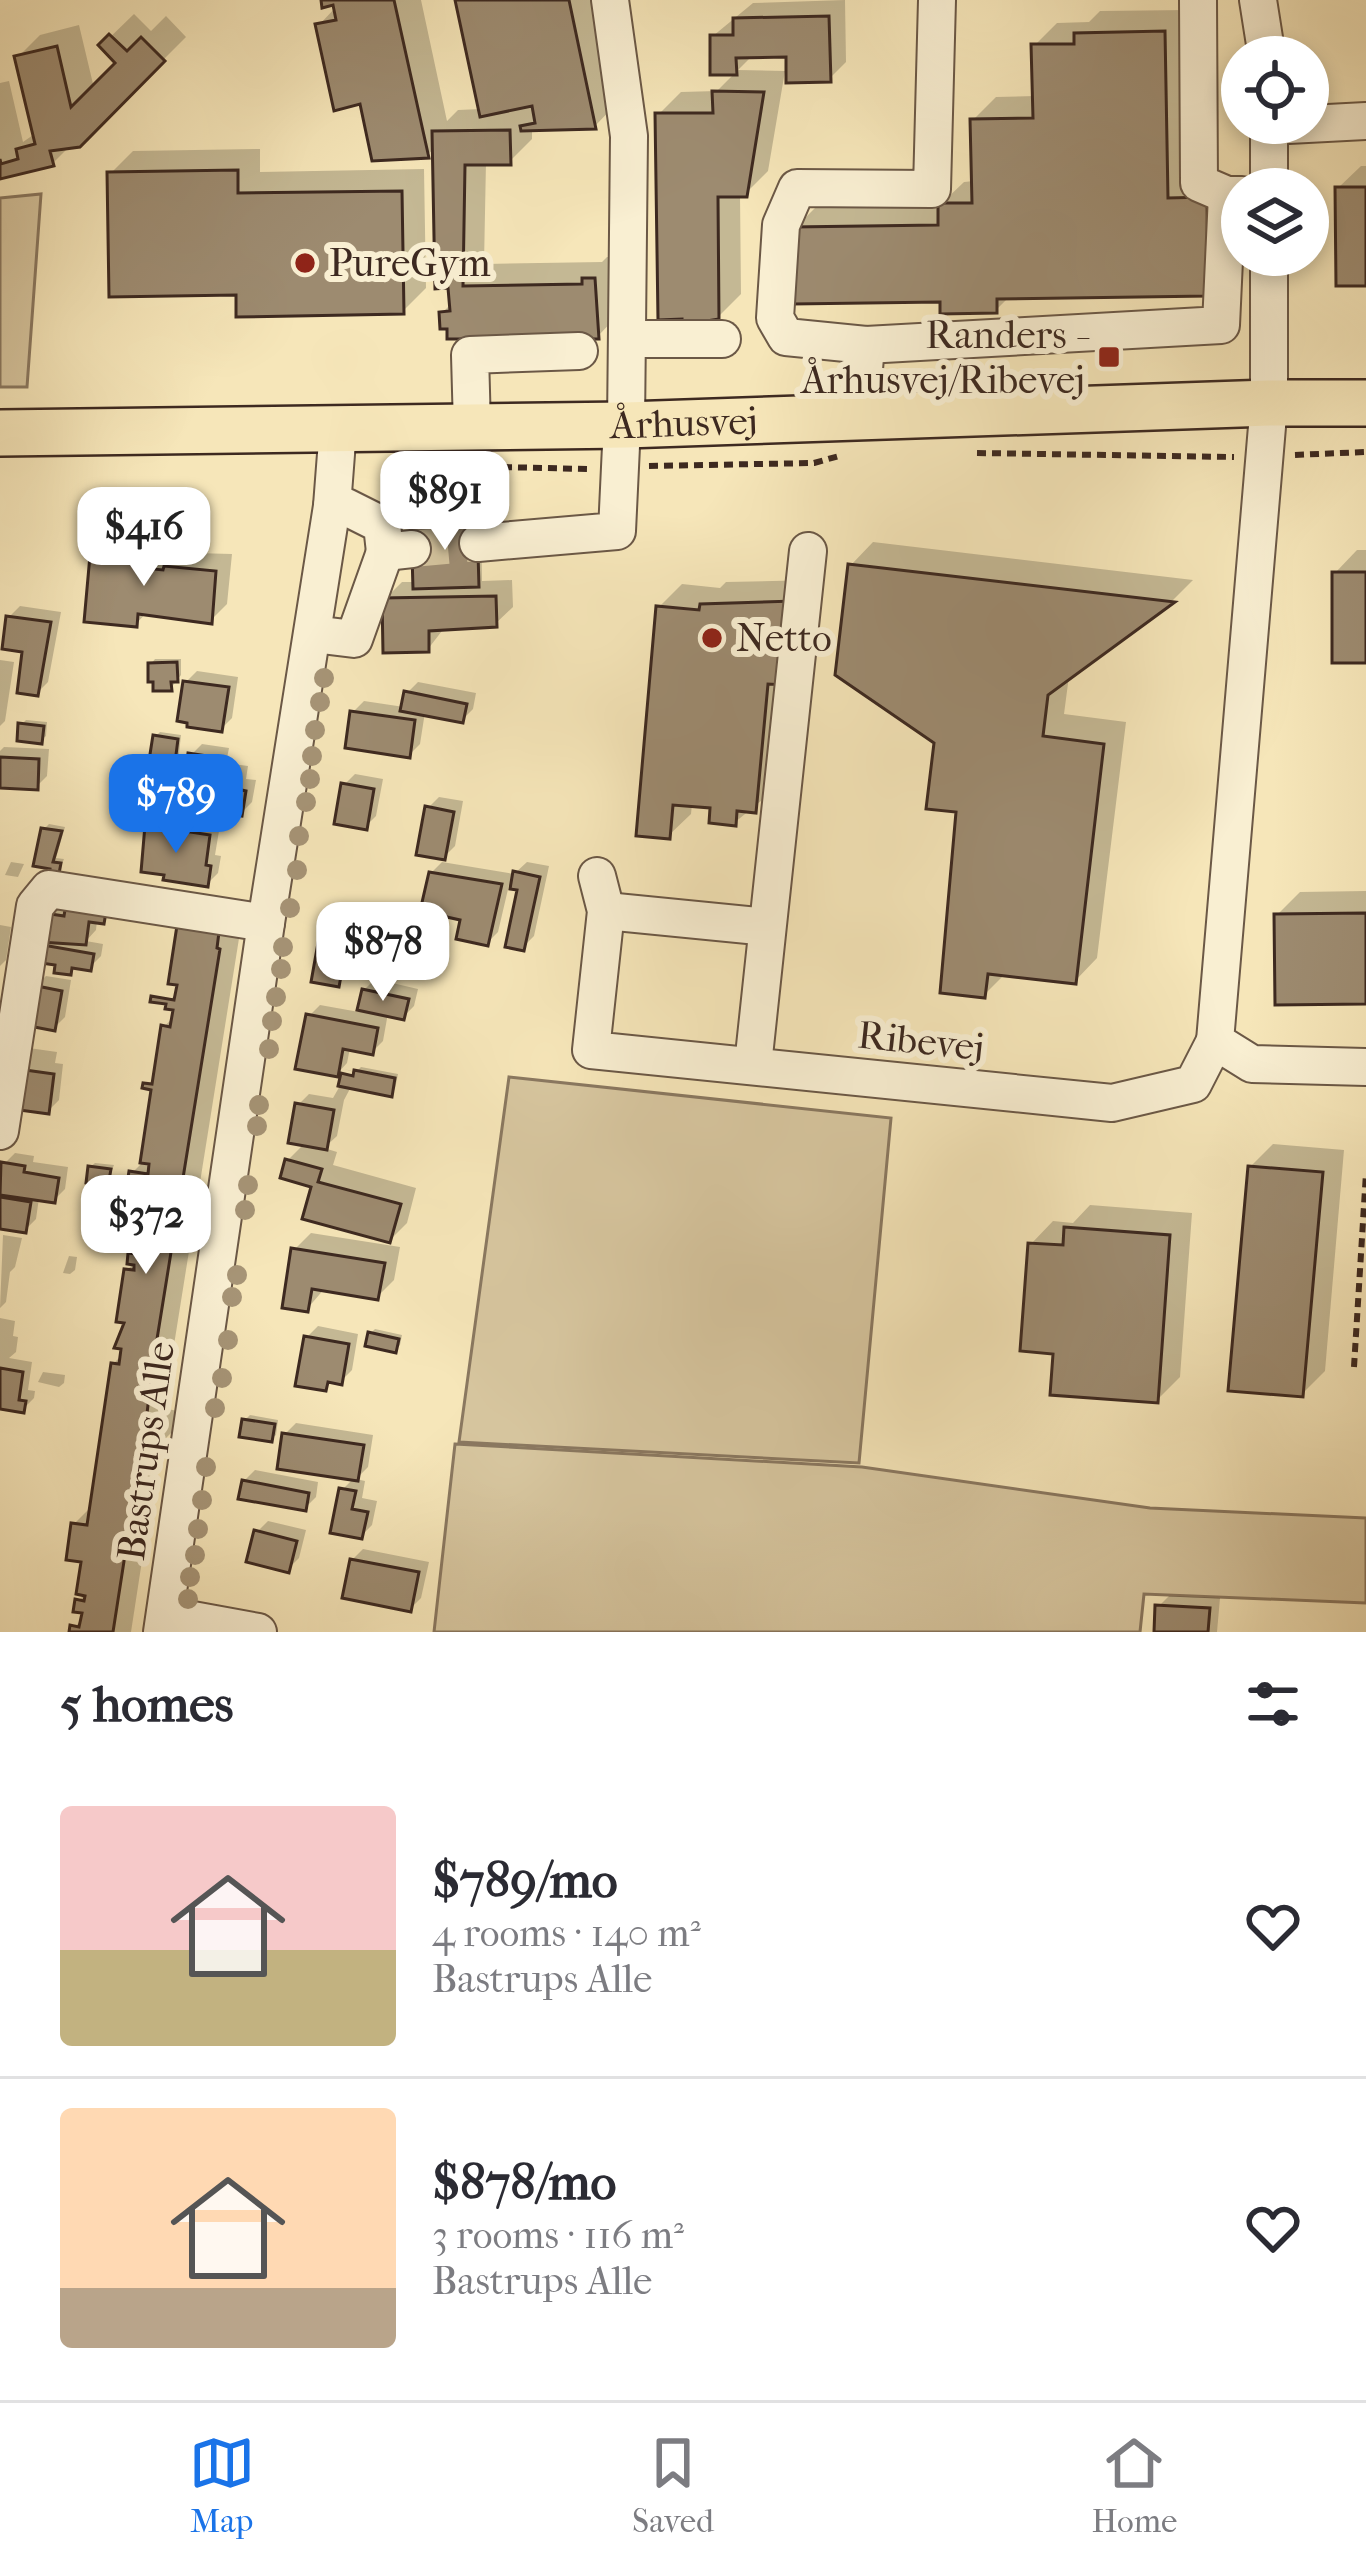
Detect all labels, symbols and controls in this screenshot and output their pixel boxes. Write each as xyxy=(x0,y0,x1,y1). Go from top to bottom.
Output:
map controls xyxy=(1221,36,1329,276)
button: locate xyxy=(1221,36,1329,144)
button: layers xyxy=(1221,168,1329,276)
place label: PureGym xyxy=(329,240,491,286)
marker: PureGym xyxy=(292,250,318,276)
place label: Randers - Århusvej/Ribevej xyxy=(799,312,1090,403)
marker: Randers - Århusvej/Ribevej xyxy=(1096,344,1122,370)
street label: Århusvej xyxy=(608,398,758,448)
pin: $891 xyxy=(374,451,516,553)
text: $891 xyxy=(407,467,483,513)
pin: $416 xyxy=(73,487,215,589)
text: $416 xyxy=(104,503,184,549)
place label: Netto xyxy=(736,615,832,661)
marker: Netto xyxy=(699,625,725,651)
pin: $789 xyxy=(105,754,247,856)
text: $789 xyxy=(136,770,216,816)
pin: $878 xyxy=(312,902,454,1004)
text: $878 xyxy=(343,918,423,964)
street label: Ribevej xyxy=(856,1011,986,1071)
pin: $372 xyxy=(75,1175,217,1277)
text: $372 xyxy=(108,1191,184,1237)
street label: Bastrups Alle xyxy=(108,1339,184,1563)
icon: filters xyxy=(1240,1671,1306,1737)
text: 5 homes xyxy=(60,1674,233,1734)
text: $789/mo xyxy=(432,1850,618,1910)
icon: home xyxy=(156,1854,300,1998)
icon: heart xyxy=(1240,1893,1306,1959)
text: 4 rooms · 140 m² xyxy=(432,1910,701,1956)
text: Bastrups Alle xyxy=(432,1956,652,2002)
text: $878/mo xyxy=(432,2152,616,2212)
icon: home xyxy=(156,2156,300,2300)
icon: heart xyxy=(1240,2195,1306,2261)
text: 3 rooms · 116 m² xyxy=(432,2212,684,2258)
text: Bastrups Alle xyxy=(432,2258,652,2304)
tab: Map xyxy=(189,2430,255,2541)
tab: Saved xyxy=(632,2430,714,2541)
tab: Home xyxy=(1091,2430,1177,2541)

